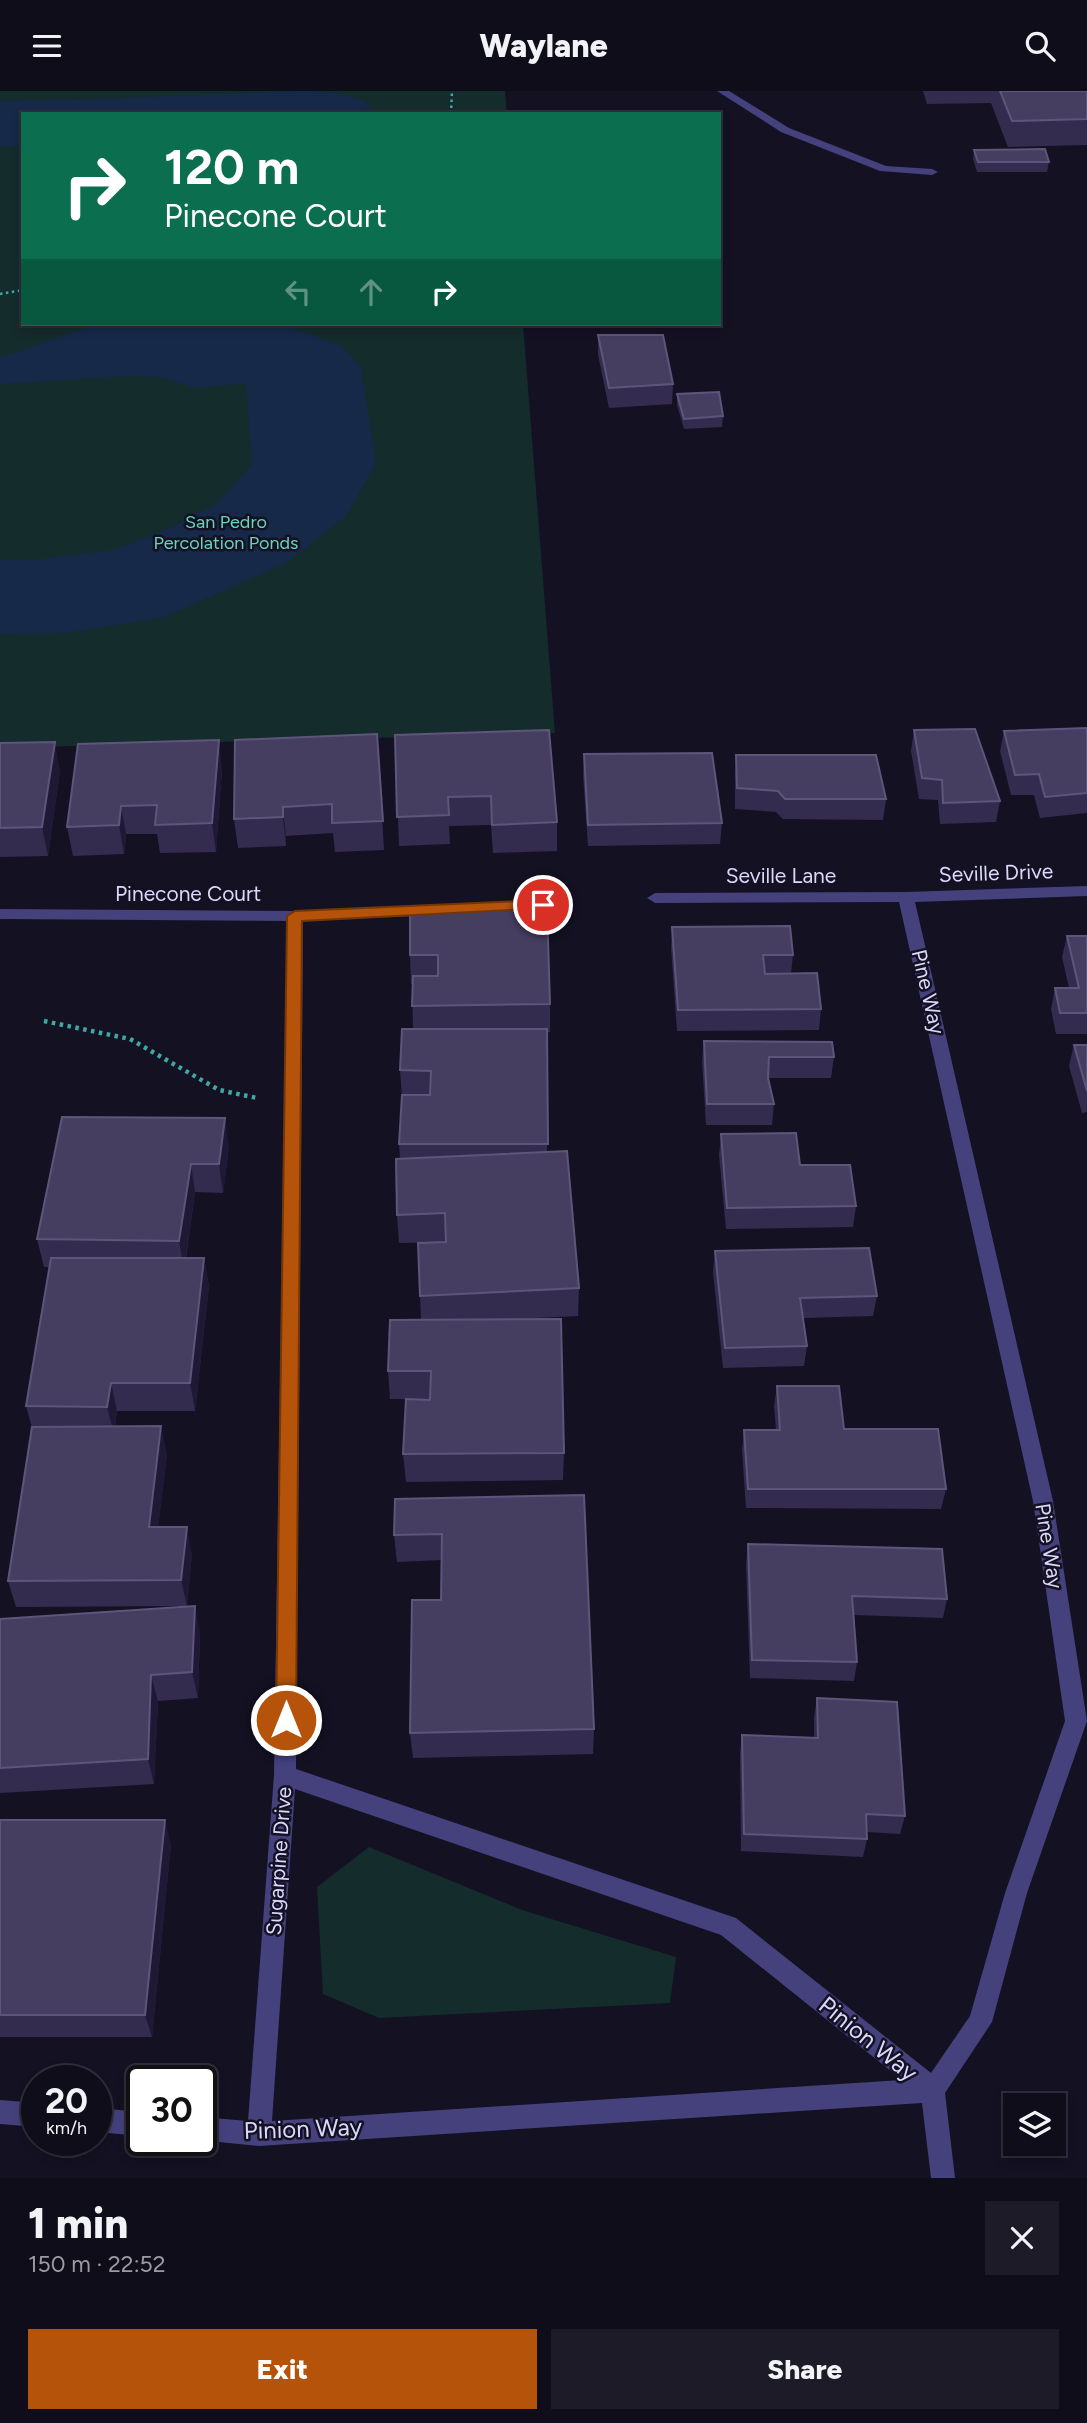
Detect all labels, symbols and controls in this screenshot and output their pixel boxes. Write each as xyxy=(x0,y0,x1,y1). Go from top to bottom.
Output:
icon: menu xyxy=(28,27,66,65)
text: Waylane xyxy=(479,27,608,65)
icon: search xyxy=(1021,27,1059,65)
text: 120 m xyxy=(164,137,299,196)
icon: right xyxy=(49,140,140,231)
text: Pinecone Court xyxy=(164,197,387,235)
icon: left xyxy=(279,273,317,311)
icon: ahead xyxy=(352,273,390,311)
icon: right xyxy=(425,273,463,311)
park label: San Pedro Percolation Ponds xyxy=(153,511,299,554)
street label: Seville Drive xyxy=(938,858,1054,887)
street label: Seville Lane xyxy=(726,863,836,888)
pin xyxy=(513,875,573,935)
street label: Pinecone Court xyxy=(115,881,261,906)
icon: arrive xyxy=(524,886,562,924)
street label: Pine Way xyxy=(907,947,950,1037)
street label: Pine Way xyxy=(1030,1501,1069,1591)
position arrow xyxy=(249,1683,323,1757)
street label: Sugarpine Drive xyxy=(261,1786,296,1936)
street label: Pinion Way xyxy=(813,1990,924,2087)
speed limit sign: 30 xyxy=(126,2065,217,2156)
text: 20 xyxy=(45,2080,88,2122)
map controls xyxy=(1003,2093,1066,2156)
button: layers xyxy=(1003,2093,1066,2156)
street label: Pinion Way xyxy=(243,2112,363,2145)
text: km/h xyxy=(46,2117,87,2139)
text: 1 min xyxy=(28,2198,128,2249)
button: close xyxy=(985,2201,1059,2275)
text: 150 m · 22:52 xyxy=(28,2250,166,2278)
button: Exit xyxy=(28,2329,537,2409)
button: Share xyxy=(551,2329,1059,2409)

